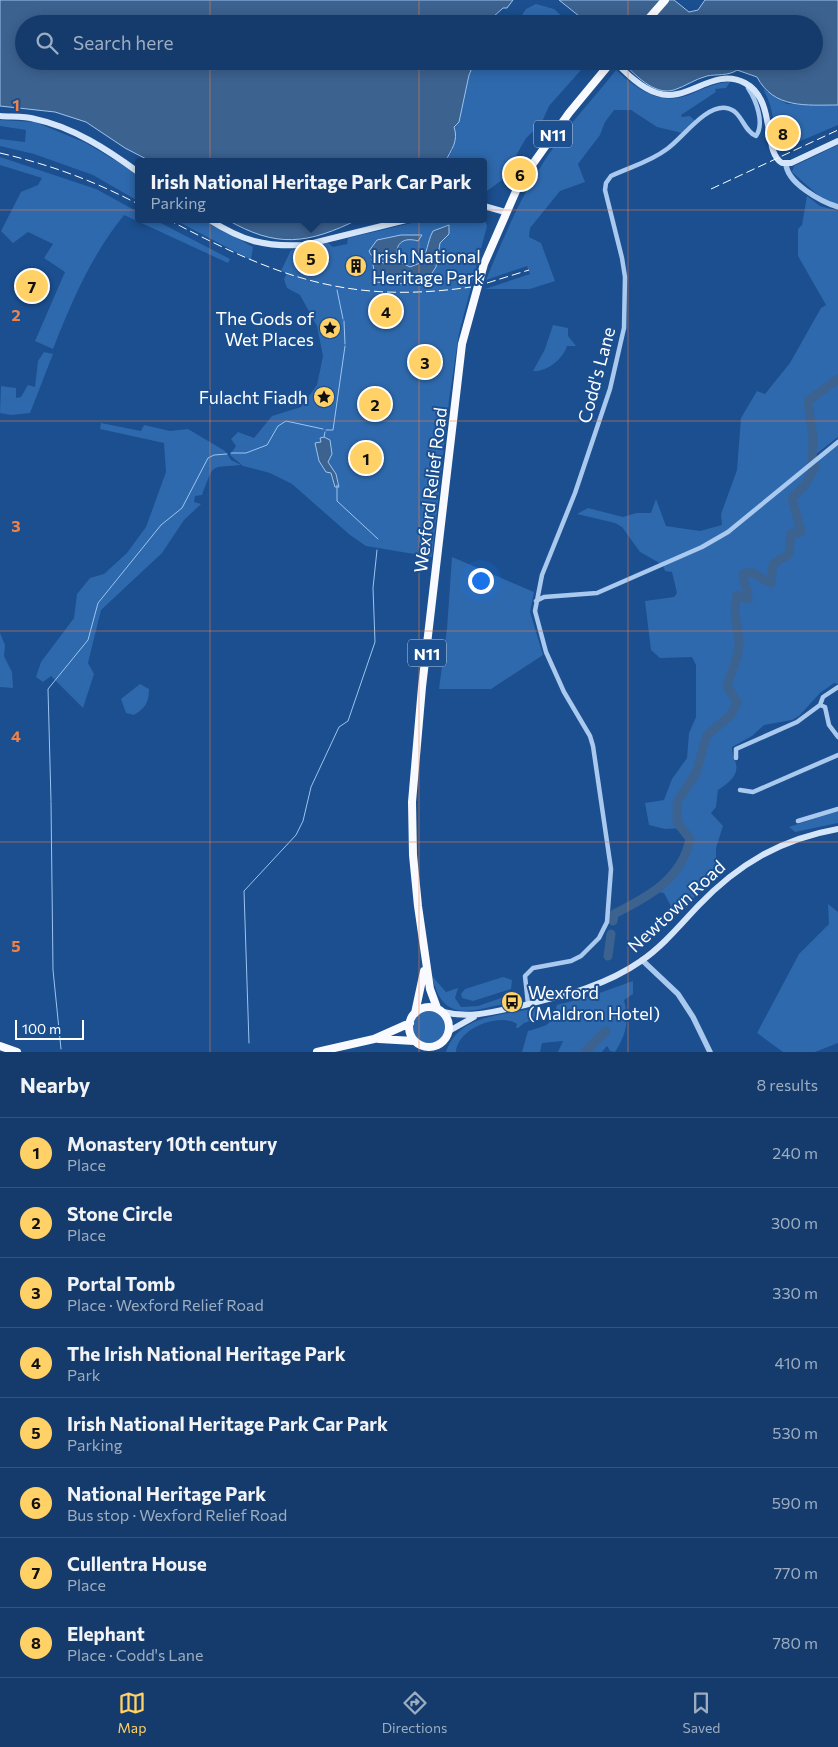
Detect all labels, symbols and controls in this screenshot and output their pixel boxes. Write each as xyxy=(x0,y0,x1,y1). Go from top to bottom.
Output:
search box xyxy=(15,15,823,70)
icon: search xyxy=(33,29,61,57)
text: Search here xyxy=(73,31,173,54)
text: 1 xyxy=(12,95,20,114)
pin: 8 xyxy=(767,114,799,152)
road number: N11 xyxy=(534,120,572,148)
pin: 6 xyxy=(504,155,536,193)
popup xyxy=(135,158,487,223)
text: Irish National Heritage Park Car Park xyxy=(151,170,471,193)
text: Parking xyxy=(151,193,206,212)
pin: 5 xyxy=(295,239,327,277)
place label: Irish National Heritage Park xyxy=(372,245,484,288)
building icon: Irish National Heritage Park xyxy=(344,254,368,278)
pin: 7 xyxy=(16,267,48,305)
pin: 4 xyxy=(370,292,402,330)
text: 2 xyxy=(11,305,21,324)
place label: The Gods of Wet Places xyxy=(215,307,315,350)
place icon: The Gods of Wet Places xyxy=(318,316,342,340)
street label: Codd's Lane xyxy=(573,324,619,426)
pin: 3 xyxy=(409,343,441,381)
place icon: Fulacht Fiadh xyxy=(312,385,336,409)
pin: 2 xyxy=(359,385,391,423)
place label: Fulacht Fiadh xyxy=(199,386,308,408)
street label: Wexford Relief Road xyxy=(409,406,451,574)
pin: 1 xyxy=(350,439,382,477)
text: 3 xyxy=(11,516,21,535)
your location xyxy=(468,568,494,594)
road number: N11 xyxy=(408,640,446,666)
text: 4 xyxy=(11,726,21,745)
street label: Newtown Road xyxy=(623,855,729,957)
text: 5 xyxy=(11,936,21,955)
place label: Wexford (Maldron Hotel) xyxy=(528,981,660,1024)
bus stop icon: Wexford (Maldron Hotel) xyxy=(500,990,524,1014)
scale bar xyxy=(15,1017,84,1040)
text: 100 m xyxy=(22,1020,61,1037)
text: Nearby xyxy=(20,1072,90,1097)
text: 8 results xyxy=(757,1075,818,1094)
text: Monastery 10th century xyxy=(67,1132,277,1155)
text: 1 xyxy=(32,1143,40,1162)
text: 240 m xyxy=(772,1143,818,1162)
text: Place xyxy=(67,1155,106,1174)
text: Stone Circle xyxy=(67,1202,172,1225)
text: 2 xyxy=(31,1213,41,1232)
text: 300 m xyxy=(771,1213,818,1232)
text: Place xyxy=(67,1225,106,1244)
text: Portal Tomb xyxy=(67,1272,175,1295)
text: 3 xyxy=(31,1283,41,1302)
text: 330 m xyxy=(772,1283,818,1302)
text: Place · Wexford Relief Road xyxy=(67,1295,264,1314)
text: The Irish National Heritage Park xyxy=(67,1342,346,1365)
text: 4 xyxy=(31,1353,41,1372)
text: 410 m xyxy=(775,1353,818,1372)
text: Park xyxy=(67,1365,100,1384)
text: Irish National Heritage Park Car Park xyxy=(67,1412,388,1435)
text: 5 xyxy=(31,1423,41,1442)
text: 530 m xyxy=(772,1423,818,1442)
text: Parking xyxy=(67,1435,122,1454)
text: National Heritage Park xyxy=(67,1482,266,1505)
text: 6 xyxy=(31,1493,41,1512)
text: 590 m xyxy=(772,1493,818,1512)
text: Bus stop · Wexford Relief Road xyxy=(67,1505,287,1524)
text: Cullentra House xyxy=(67,1552,207,1575)
text: 7 xyxy=(32,1563,40,1582)
text: 770 m xyxy=(774,1563,818,1582)
text: Place xyxy=(67,1575,106,1594)
text: Elephant xyxy=(67,1622,145,1645)
text: 8 xyxy=(31,1633,41,1652)
text: 780 m xyxy=(772,1633,818,1652)
text: Place · Codd's Lane xyxy=(67,1645,203,1664)
tab: Map xyxy=(118,1689,146,1736)
tab: Directions xyxy=(382,1689,447,1736)
tab: Saved xyxy=(683,1689,720,1736)

